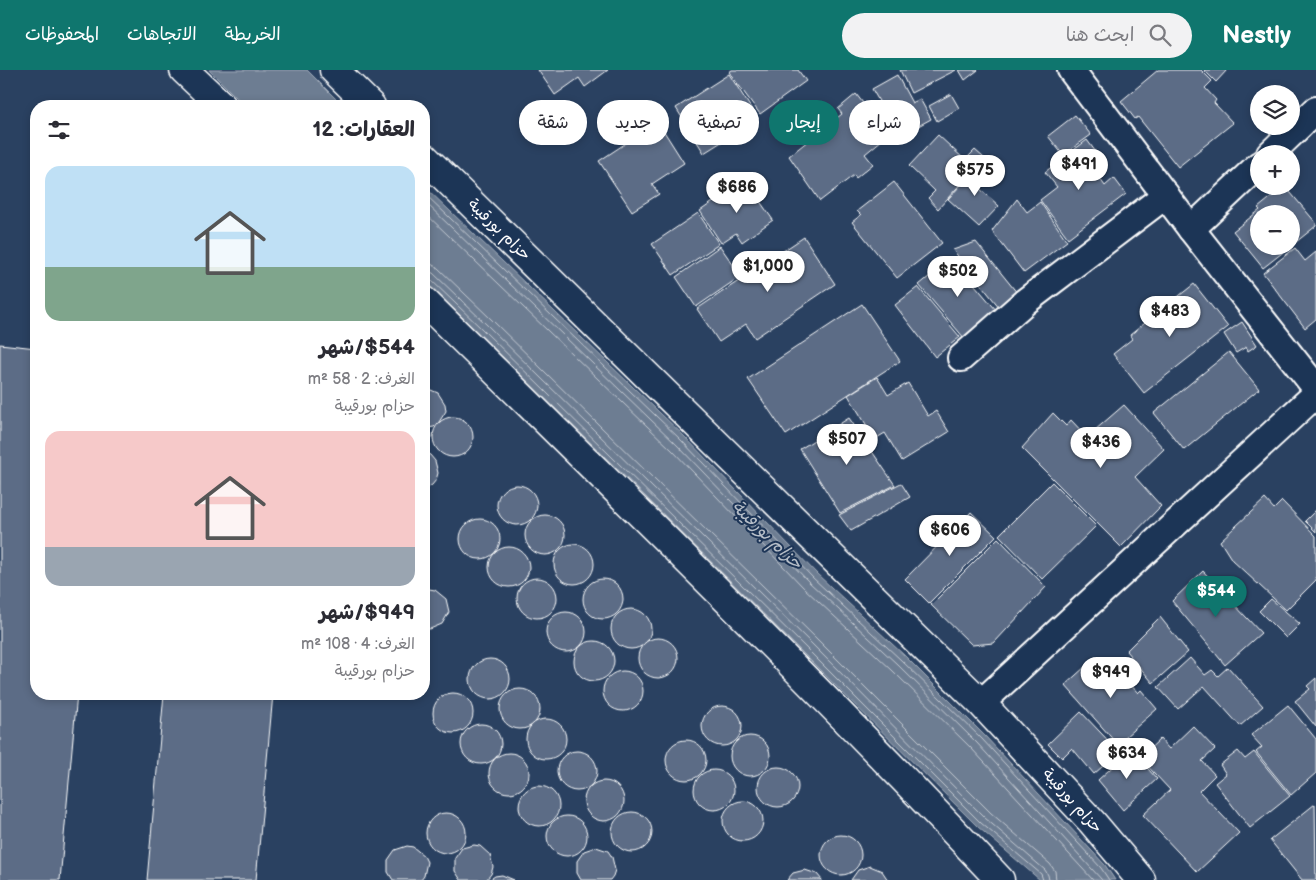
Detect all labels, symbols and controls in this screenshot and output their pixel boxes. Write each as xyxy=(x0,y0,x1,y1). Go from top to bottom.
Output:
search box xyxy=(842,13,1192,58)
icon: search xyxy=(1146,21,1174,49)
text: Nestly xyxy=(1222,21,1291,50)
text: المحفوظات xyxy=(25,24,99,45)
text: الاتجاهات xyxy=(127,24,197,45)
text: الخريطة xyxy=(225,24,281,45)
text: ابحث هنا xyxy=(1066,24,1134,47)
map controls xyxy=(1250,85,1300,255)
button: layers xyxy=(1250,85,1300,135)
chip: شقة xyxy=(519,100,587,145)
chip: جديد xyxy=(597,100,669,145)
chip: تصفية xyxy=(679,100,759,145)
chip: إيجار xyxy=(769,100,839,145)
chip: شراء xyxy=(849,100,920,145)
icon: filters xyxy=(45,116,73,144)
text: العقارات: 12 xyxy=(313,117,415,142)
button: + xyxy=(1250,145,1300,195)
pin: $491 xyxy=(1049,148,1109,191)
pin: $575 xyxy=(945,154,1005,197)
text: $491 xyxy=(1061,155,1097,174)
text: $575 xyxy=(956,161,994,180)
pin: $686 xyxy=(707,172,767,214)
text: $686 xyxy=(717,178,757,197)
street label: حزام بورقيبة xyxy=(462,195,534,266)
icon: home xyxy=(185,198,275,288)
button: − xyxy=(1250,205,1300,255)
pin: $1,000 xyxy=(727,250,809,293)
pin: $502 xyxy=(928,256,988,298)
text: $1,000 xyxy=(743,257,793,276)
text: $502 xyxy=(938,262,978,281)
pin: $483 xyxy=(1140,296,1200,338)
text: $483 xyxy=(1151,302,1189,321)
text: $544/شهر xyxy=(319,335,415,360)
text: الغرف: 2 · 58 m² xyxy=(308,370,415,389)
text: حزام بورقيبة xyxy=(335,397,415,416)
pin: $507 xyxy=(817,424,877,466)
pin: $436 xyxy=(1071,426,1131,469)
text: $507 xyxy=(828,430,866,449)
text: $436 xyxy=(1081,433,1121,452)
icon: home xyxy=(185,463,275,553)
water label: حزام بورقيبة xyxy=(725,496,807,577)
pin: $606 xyxy=(920,514,980,557)
text: $606 xyxy=(930,521,970,540)
pin: $544 xyxy=(1186,576,1246,618)
text: $544 xyxy=(1197,582,1235,601)
text: $949/شهر xyxy=(319,600,415,625)
text: الغرف: 4 · 108 m² xyxy=(301,635,415,654)
pin: $949 xyxy=(1081,656,1141,699)
text: حزام بورقيبة xyxy=(335,662,415,681)
text: $949 xyxy=(1092,663,1130,682)
pin: $634 xyxy=(1097,738,1157,780)
text: $634 xyxy=(1107,744,1147,763)
street label: حزام بورقيبة xyxy=(1037,765,1106,839)

